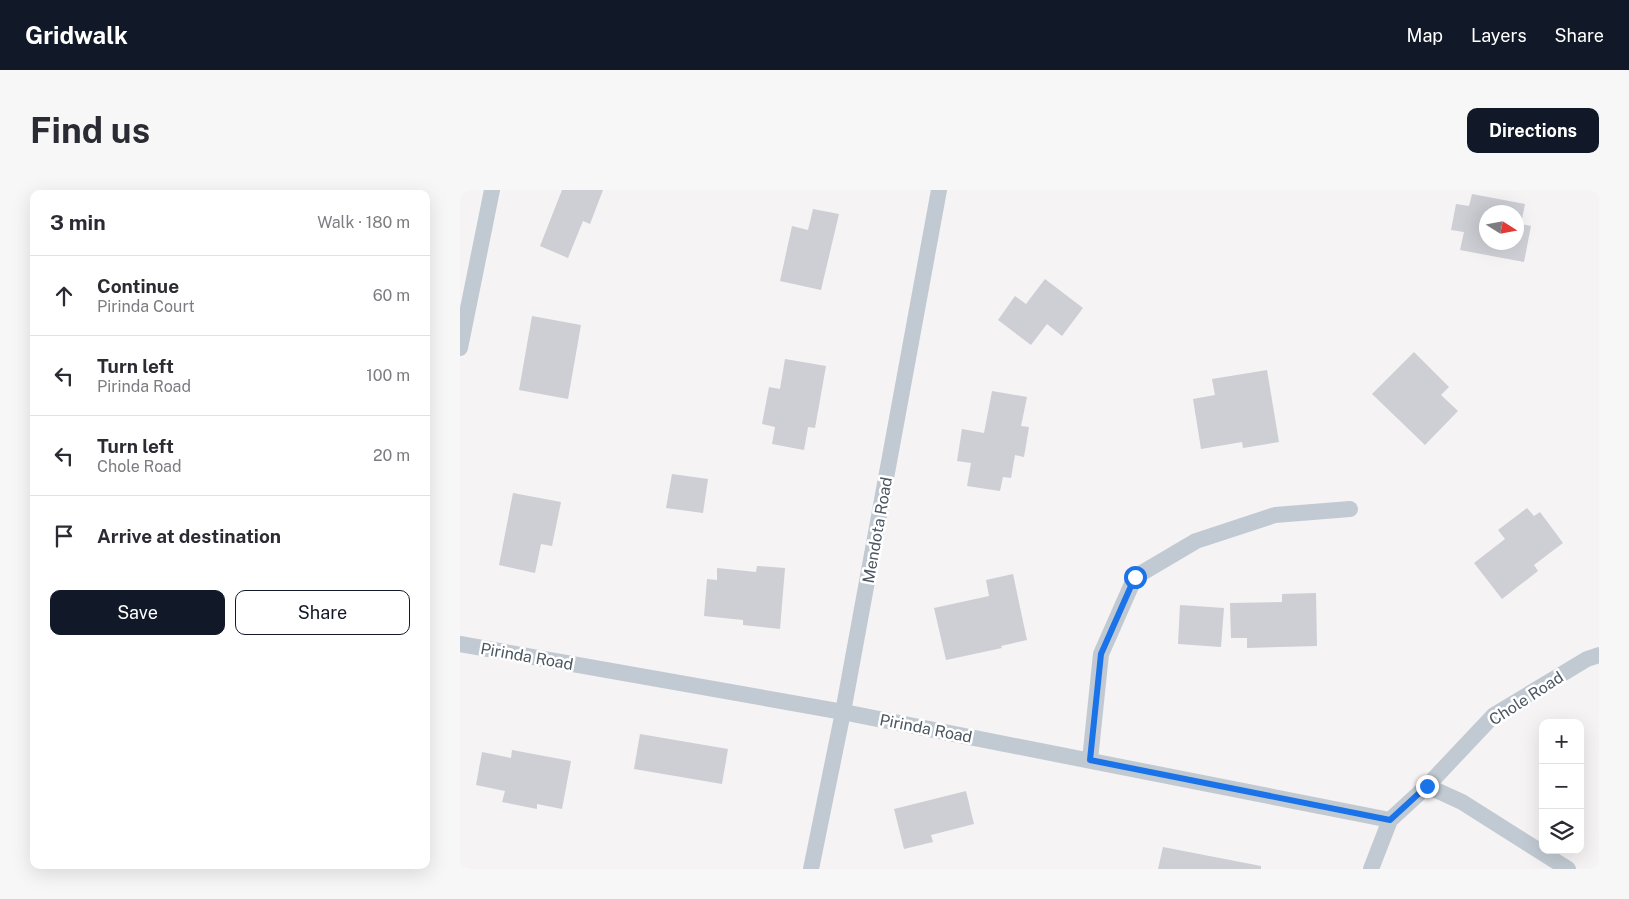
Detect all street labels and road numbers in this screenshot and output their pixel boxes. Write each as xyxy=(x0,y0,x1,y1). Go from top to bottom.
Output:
street label: Mendota Road xyxy=(859,476,896,585)
street label: Pirinda Road xyxy=(479,639,575,674)
street label: Chole Road xyxy=(1486,667,1567,729)
street label: Pirinda Road xyxy=(878,710,974,747)

